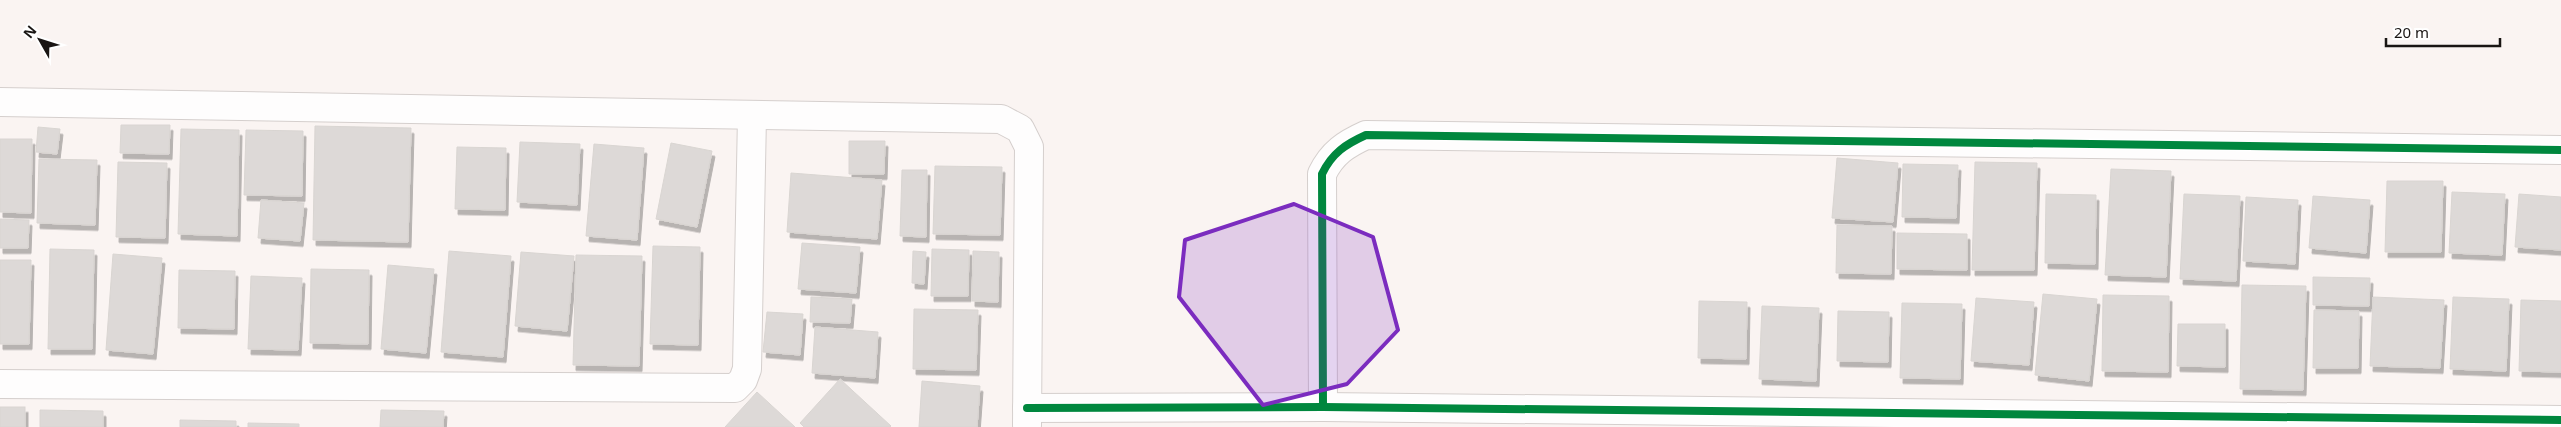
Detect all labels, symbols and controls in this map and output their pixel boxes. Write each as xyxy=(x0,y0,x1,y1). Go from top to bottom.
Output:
north arrow xyxy=(15,15,65,65)
scale bar xyxy=(2386,15,2500,47)
text: N xyxy=(19,21,40,42)
text: 20 m xyxy=(2394,22,2429,42)

